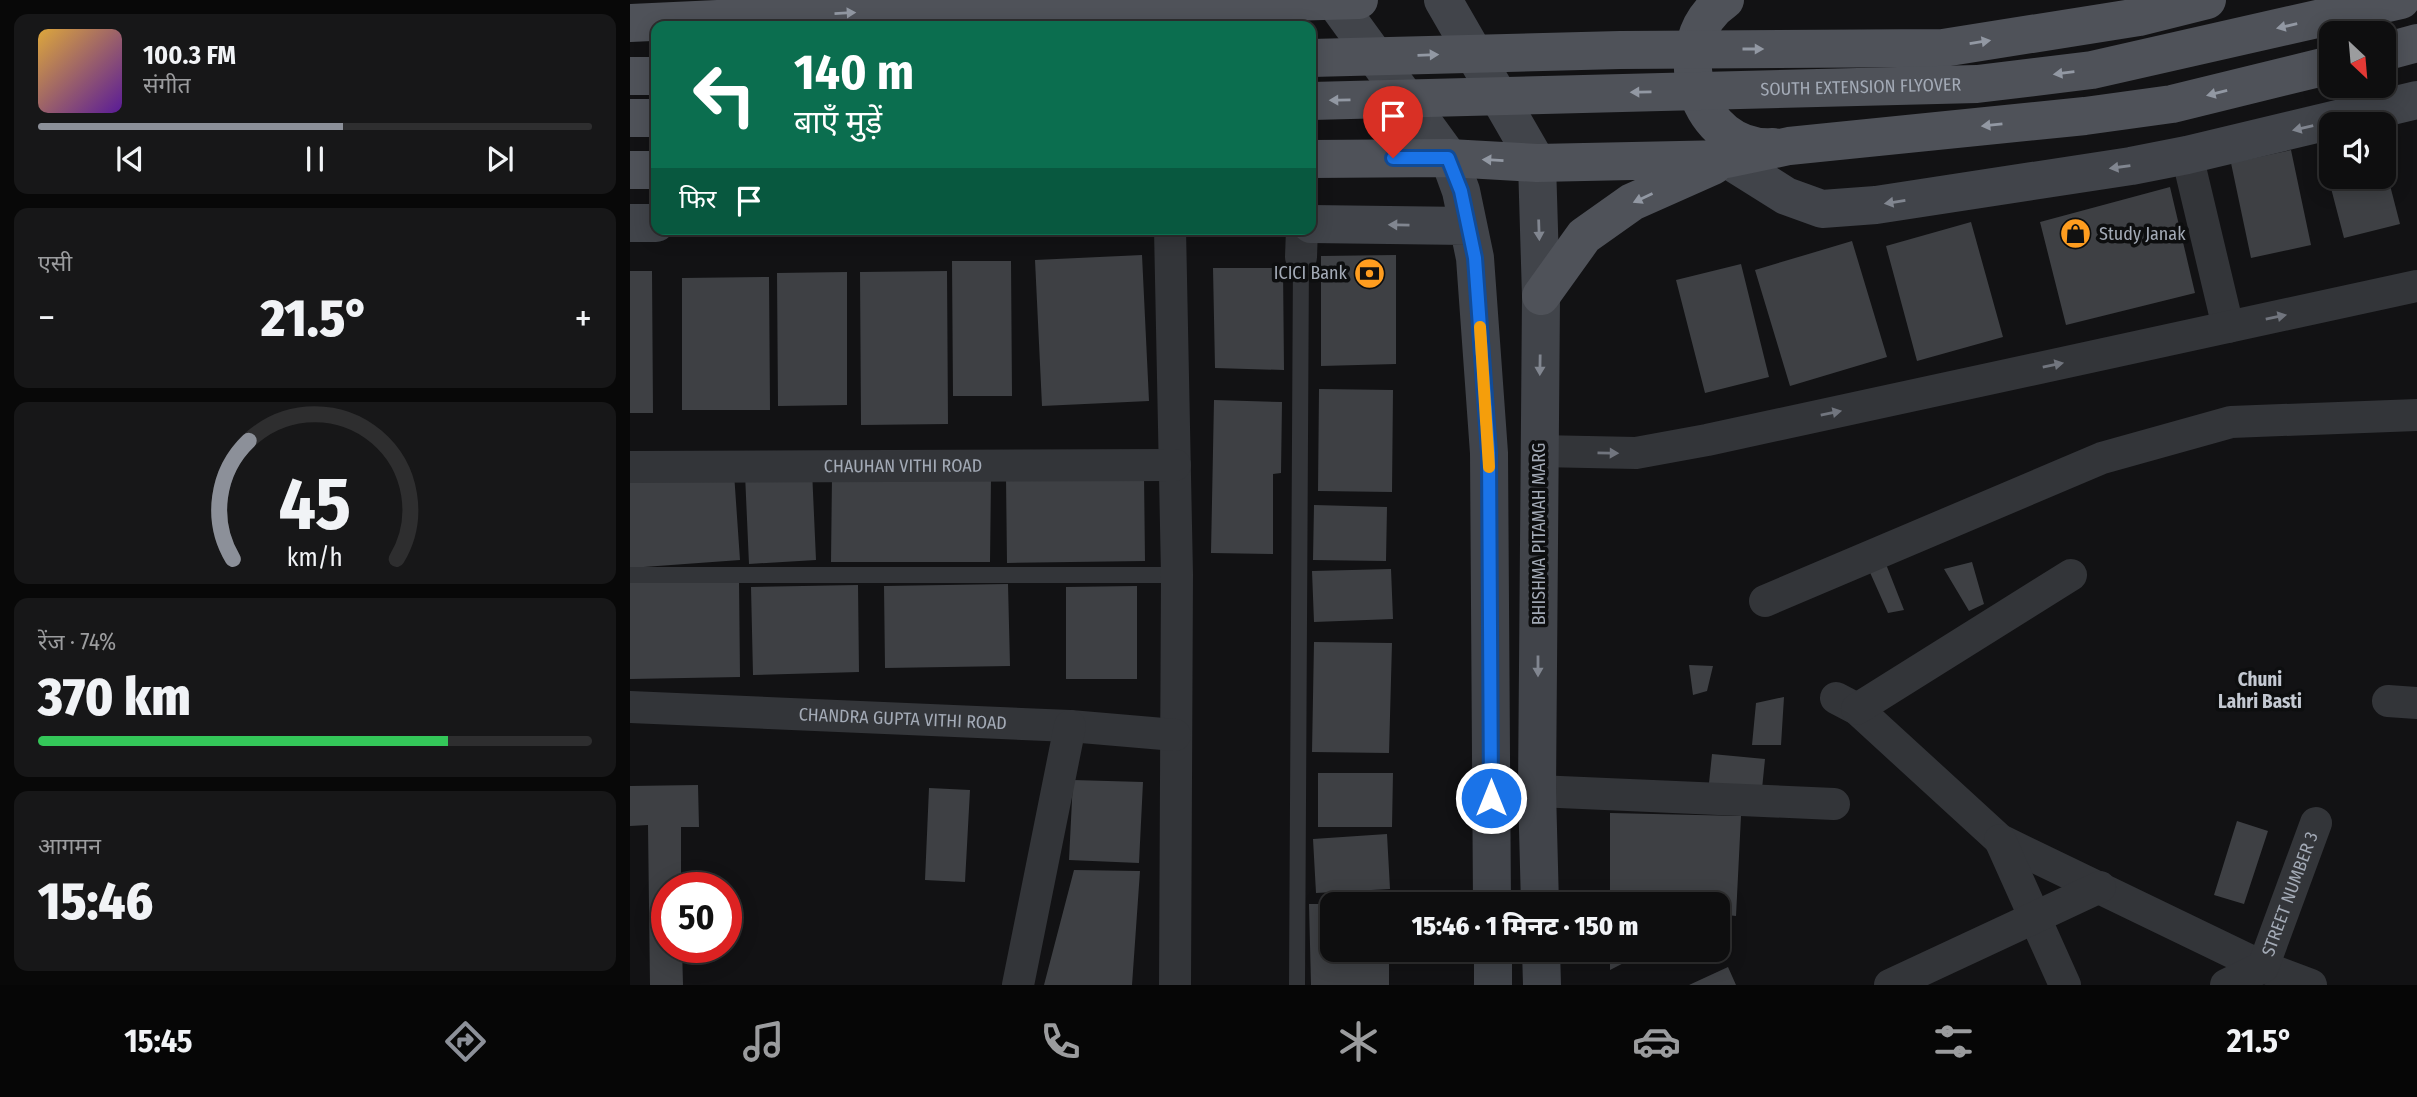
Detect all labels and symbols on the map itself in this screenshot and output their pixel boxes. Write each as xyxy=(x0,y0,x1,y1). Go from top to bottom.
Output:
one-way arrow xyxy=(834,7,856,18)
one-way arrow xyxy=(2276,21,2298,32)
north arrow xyxy=(2319,21,2396,98)
one-way arrow xyxy=(1970,36,1992,47)
one-way arrow xyxy=(1743,43,1765,55)
one-way arrow xyxy=(1417,49,1439,61)
one-way arrow xyxy=(2053,68,2075,79)
street label: SOUTH EXTENSION FLYOVER xyxy=(1760,73,1962,101)
pin xyxy=(1363,86,1423,158)
one-way arrow xyxy=(1630,87,1652,98)
one-way arrow xyxy=(2206,88,2228,99)
one-way arrow xyxy=(1329,94,1351,106)
one-way arrow xyxy=(1981,120,2003,131)
one-way arrow xyxy=(2292,123,2314,134)
one-way arrow xyxy=(1482,155,1504,166)
one-way arrow xyxy=(2109,162,2131,173)
one-way arrow xyxy=(1633,192,1653,203)
one-way arrow xyxy=(1884,197,1906,208)
shop icon: Study Janak xyxy=(2059,217,2093,251)
one-way arrow xyxy=(1387,219,1409,231)
one-way arrow xyxy=(1534,219,1545,241)
place label: Study Janak xyxy=(2099,223,2186,245)
bank icon: ICICI Bank xyxy=(1353,256,1387,290)
place label: ICICI Bank xyxy=(1274,262,1348,284)
one-way arrow xyxy=(2265,311,2287,322)
one-way arrow xyxy=(1535,354,1546,376)
one-way arrow xyxy=(2042,359,2064,370)
one-way arrow xyxy=(1820,408,1842,419)
street label: BHISHMA PITAMAH MARG xyxy=(1528,443,1550,625)
one-way arrow xyxy=(1597,447,1619,458)
street label: CHAUHAN VITHI ROAD xyxy=(824,455,982,477)
one-way arrow xyxy=(1532,655,1544,677)
district label: Chuni Lahri Basti xyxy=(2218,668,2302,713)
street label: CHANDRA GUPTA VITHI ROAD xyxy=(798,703,1007,734)
position arrow xyxy=(1454,761,1528,835)
street label: STREET NUMBER 3 xyxy=(2257,829,2323,959)
speed limit sign: 50 xyxy=(651,872,742,963)

